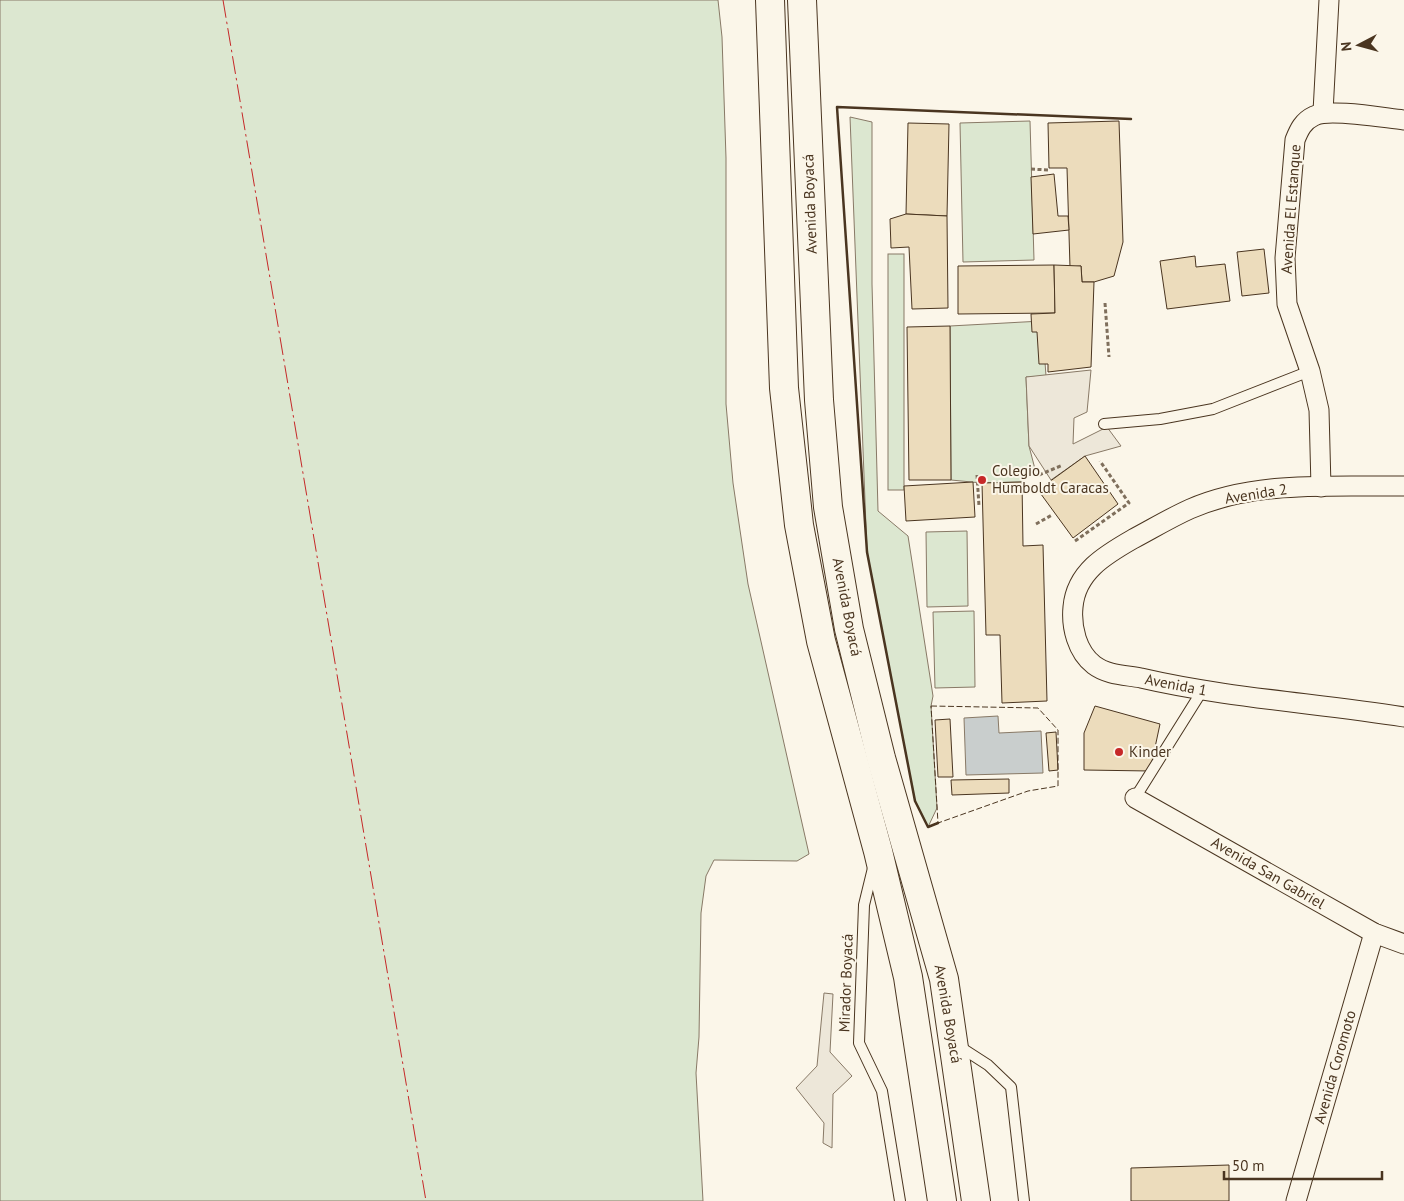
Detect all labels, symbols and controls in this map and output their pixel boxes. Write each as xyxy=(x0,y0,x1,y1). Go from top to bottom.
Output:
north arrow xyxy=(1334,20,1384,70)
text: N xyxy=(1337,41,1356,52)
street label: Avenida El Estanque xyxy=(1276,143,1305,274)
street label: Avenida Boyacá xyxy=(798,154,821,254)
place label: Colegio Humboldt Caracas xyxy=(992,461,1109,497)
marker: Colegio Humboldt Caracas xyxy=(976,474,988,486)
street label: Avenida 2 xyxy=(1223,479,1288,508)
street label: Avenida Boyacá xyxy=(829,556,866,658)
street label: Avenida 1 xyxy=(1143,669,1209,700)
place label: Kinder xyxy=(1129,742,1171,761)
marker: Kinder xyxy=(1113,746,1125,758)
street label: Avenida San Gabriel xyxy=(1208,832,1329,913)
street label: Mirador Boyacá xyxy=(834,933,857,1033)
street label: Avenida Boyacá xyxy=(930,963,967,1065)
street label: Avenida Coromoto xyxy=(1309,1008,1360,1126)
scale bar xyxy=(1224,1148,1382,1180)
text: 50 m xyxy=(1232,1156,1265,1175)

